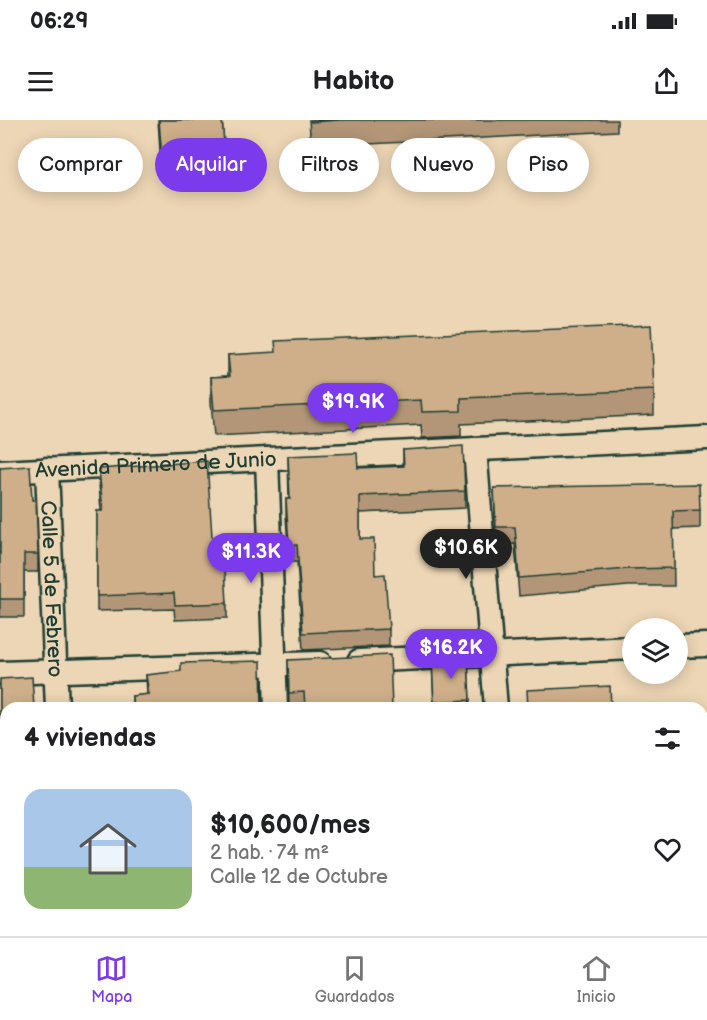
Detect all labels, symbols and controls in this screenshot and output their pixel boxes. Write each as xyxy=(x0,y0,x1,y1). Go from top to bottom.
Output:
text: 06:29 xyxy=(30,8,88,35)
icon: menu xyxy=(24,65,57,98)
text: Habito xyxy=(313,65,394,97)
icon: share xyxy=(650,65,683,98)
chip: Comprar xyxy=(18,138,143,192)
chip: Alquilar xyxy=(155,138,267,192)
chip: Filtros xyxy=(279,138,379,192)
chip: Nuevo xyxy=(391,138,495,192)
chip: Piso xyxy=(507,138,589,192)
pin: $19.9K xyxy=(304,383,402,434)
text: $19.9K xyxy=(321,390,385,414)
street label: Avenida Primero de Junio xyxy=(34,446,277,483)
street label: Calle 5 de Febrero xyxy=(36,500,68,678)
pin: $10.6K xyxy=(417,529,515,580)
pin: $11.3K xyxy=(202,533,300,584)
text: $10.6K xyxy=(434,536,498,560)
text: $11.3K xyxy=(221,540,281,564)
map controls xyxy=(622,618,688,684)
button: layers xyxy=(622,618,688,684)
pin: $16.2K xyxy=(402,629,500,680)
text: $16.2K xyxy=(419,636,483,660)
icon: filters xyxy=(651,722,684,755)
text: 4 viviendas xyxy=(24,723,156,754)
text: $10,600/mes xyxy=(210,810,370,841)
icon: home xyxy=(72,813,144,885)
icon: heart xyxy=(651,833,684,866)
text: 2 hab. · 74 m² xyxy=(210,841,329,865)
text: Calle 12 de Octubre xyxy=(210,865,388,889)
tab: Mapa xyxy=(91,952,132,1007)
tab: Guardados xyxy=(315,952,394,1007)
tab: Inicio xyxy=(577,952,616,1007)

